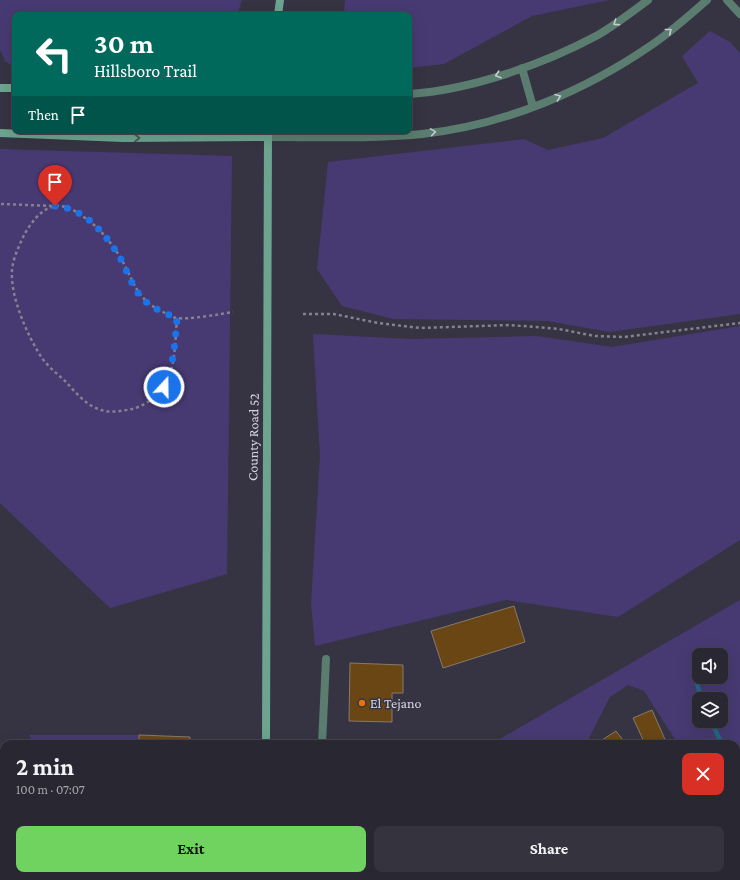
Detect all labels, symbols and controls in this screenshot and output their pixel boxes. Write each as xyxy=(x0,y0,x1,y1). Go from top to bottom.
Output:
one-way arrow xyxy=(613,18,620,26)
icon: left xyxy=(28,28,80,80)
text: 30 m xyxy=(94,28,154,59)
one-way arrow xyxy=(665,29,672,36)
text: Hillsboro Trail xyxy=(94,61,197,81)
one-way arrow xyxy=(495,71,502,79)
one-way arrow xyxy=(554,94,561,102)
icon: arrive xyxy=(67,104,89,126)
text: Then xyxy=(28,107,59,123)
one-way arrow xyxy=(430,128,436,137)
one-way arrow xyxy=(134,134,140,142)
pin xyxy=(38,165,72,206)
icon: arrive xyxy=(44,171,66,193)
position arrow xyxy=(143,366,185,408)
street label: County Road 52 xyxy=(244,393,262,481)
map controls xyxy=(692,648,728,728)
button: sound xyxy=(692,648,728,684)
button: layers xyxy=(692,692,728,728)
place label: El Tejano xyxy=(370,695,422,712)
marker: El Tejano xyxy=(357,698,367,708)
text: 2 min xyxy=(16,753,74,780)
button: close xyxy=(682,753,724,795)
text: 100 m · 07:07 xyxy=(16,782,85,797)
button: Exit xyxy=(16,826,366,872)
button: Share xyxy=(374,826,724,872)

